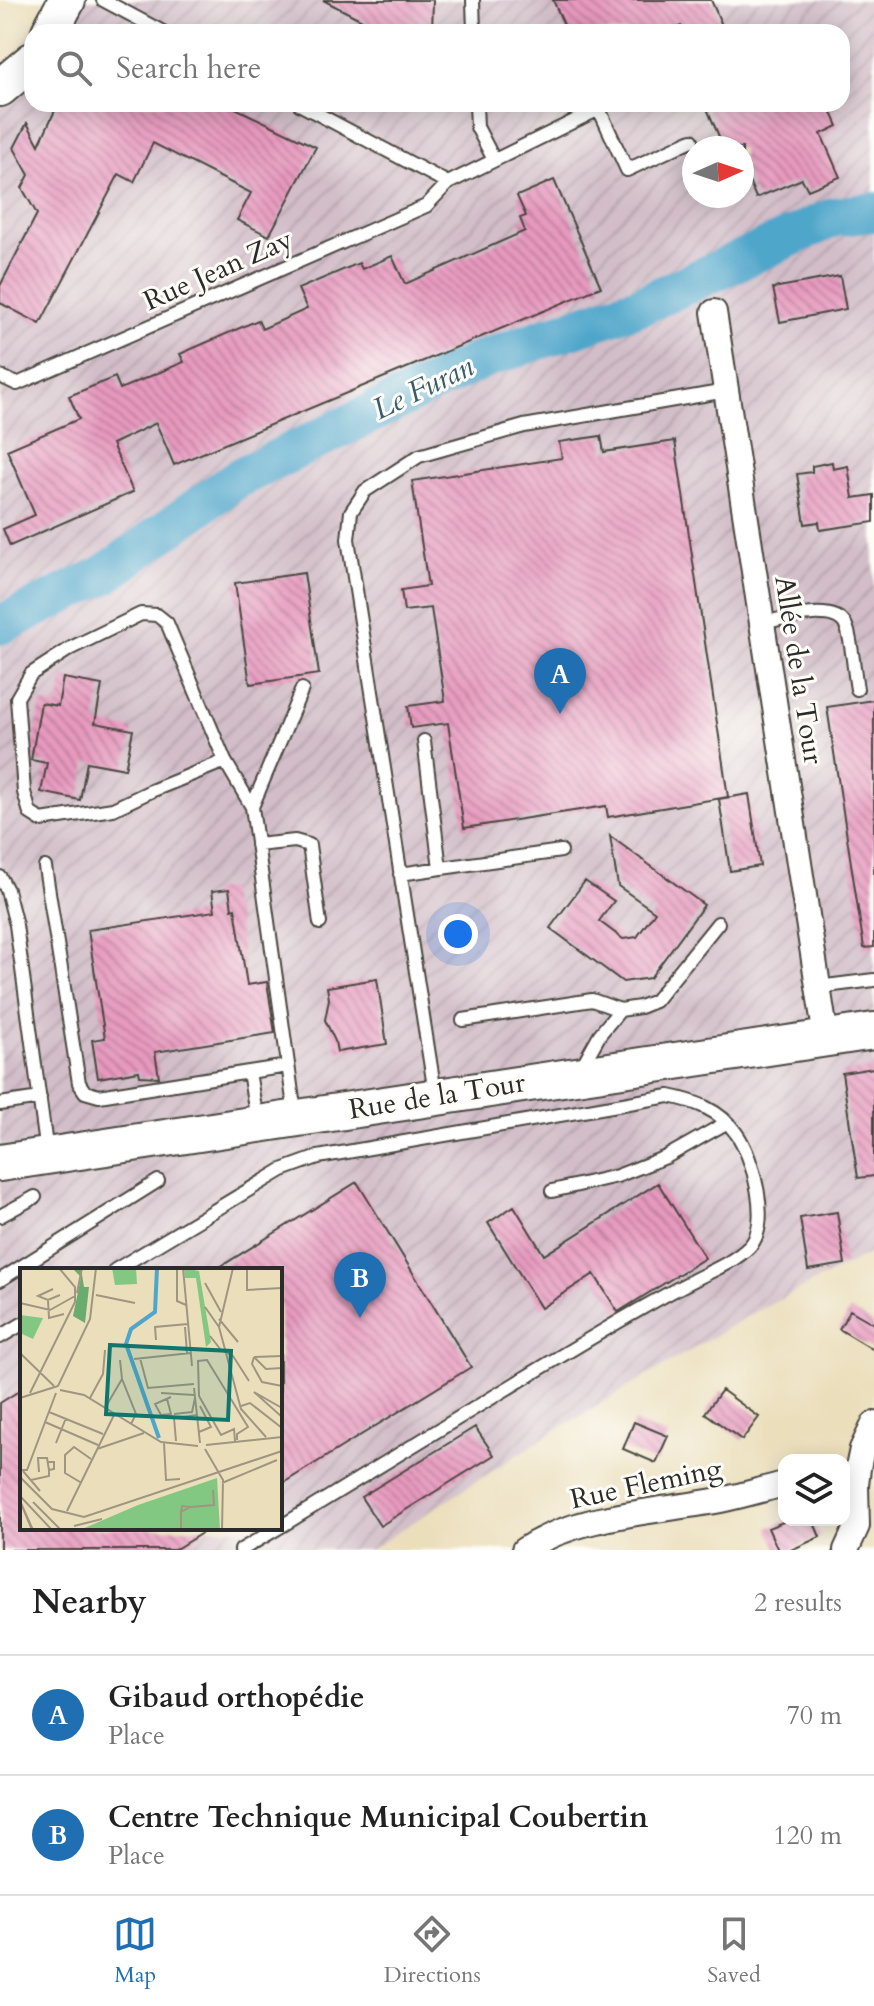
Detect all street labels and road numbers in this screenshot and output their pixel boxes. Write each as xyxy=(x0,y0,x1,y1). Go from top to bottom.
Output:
street label: Rue Jean Zay xyxy=(137,220,299,320)
street label: Allée de la Tour xyxy=(765,573,833,768)
street label: Rue de la Tour xyxy=(346,1063,529,1129)
street label: Rue Fleming xyxy=(567,1449,726,1519)

